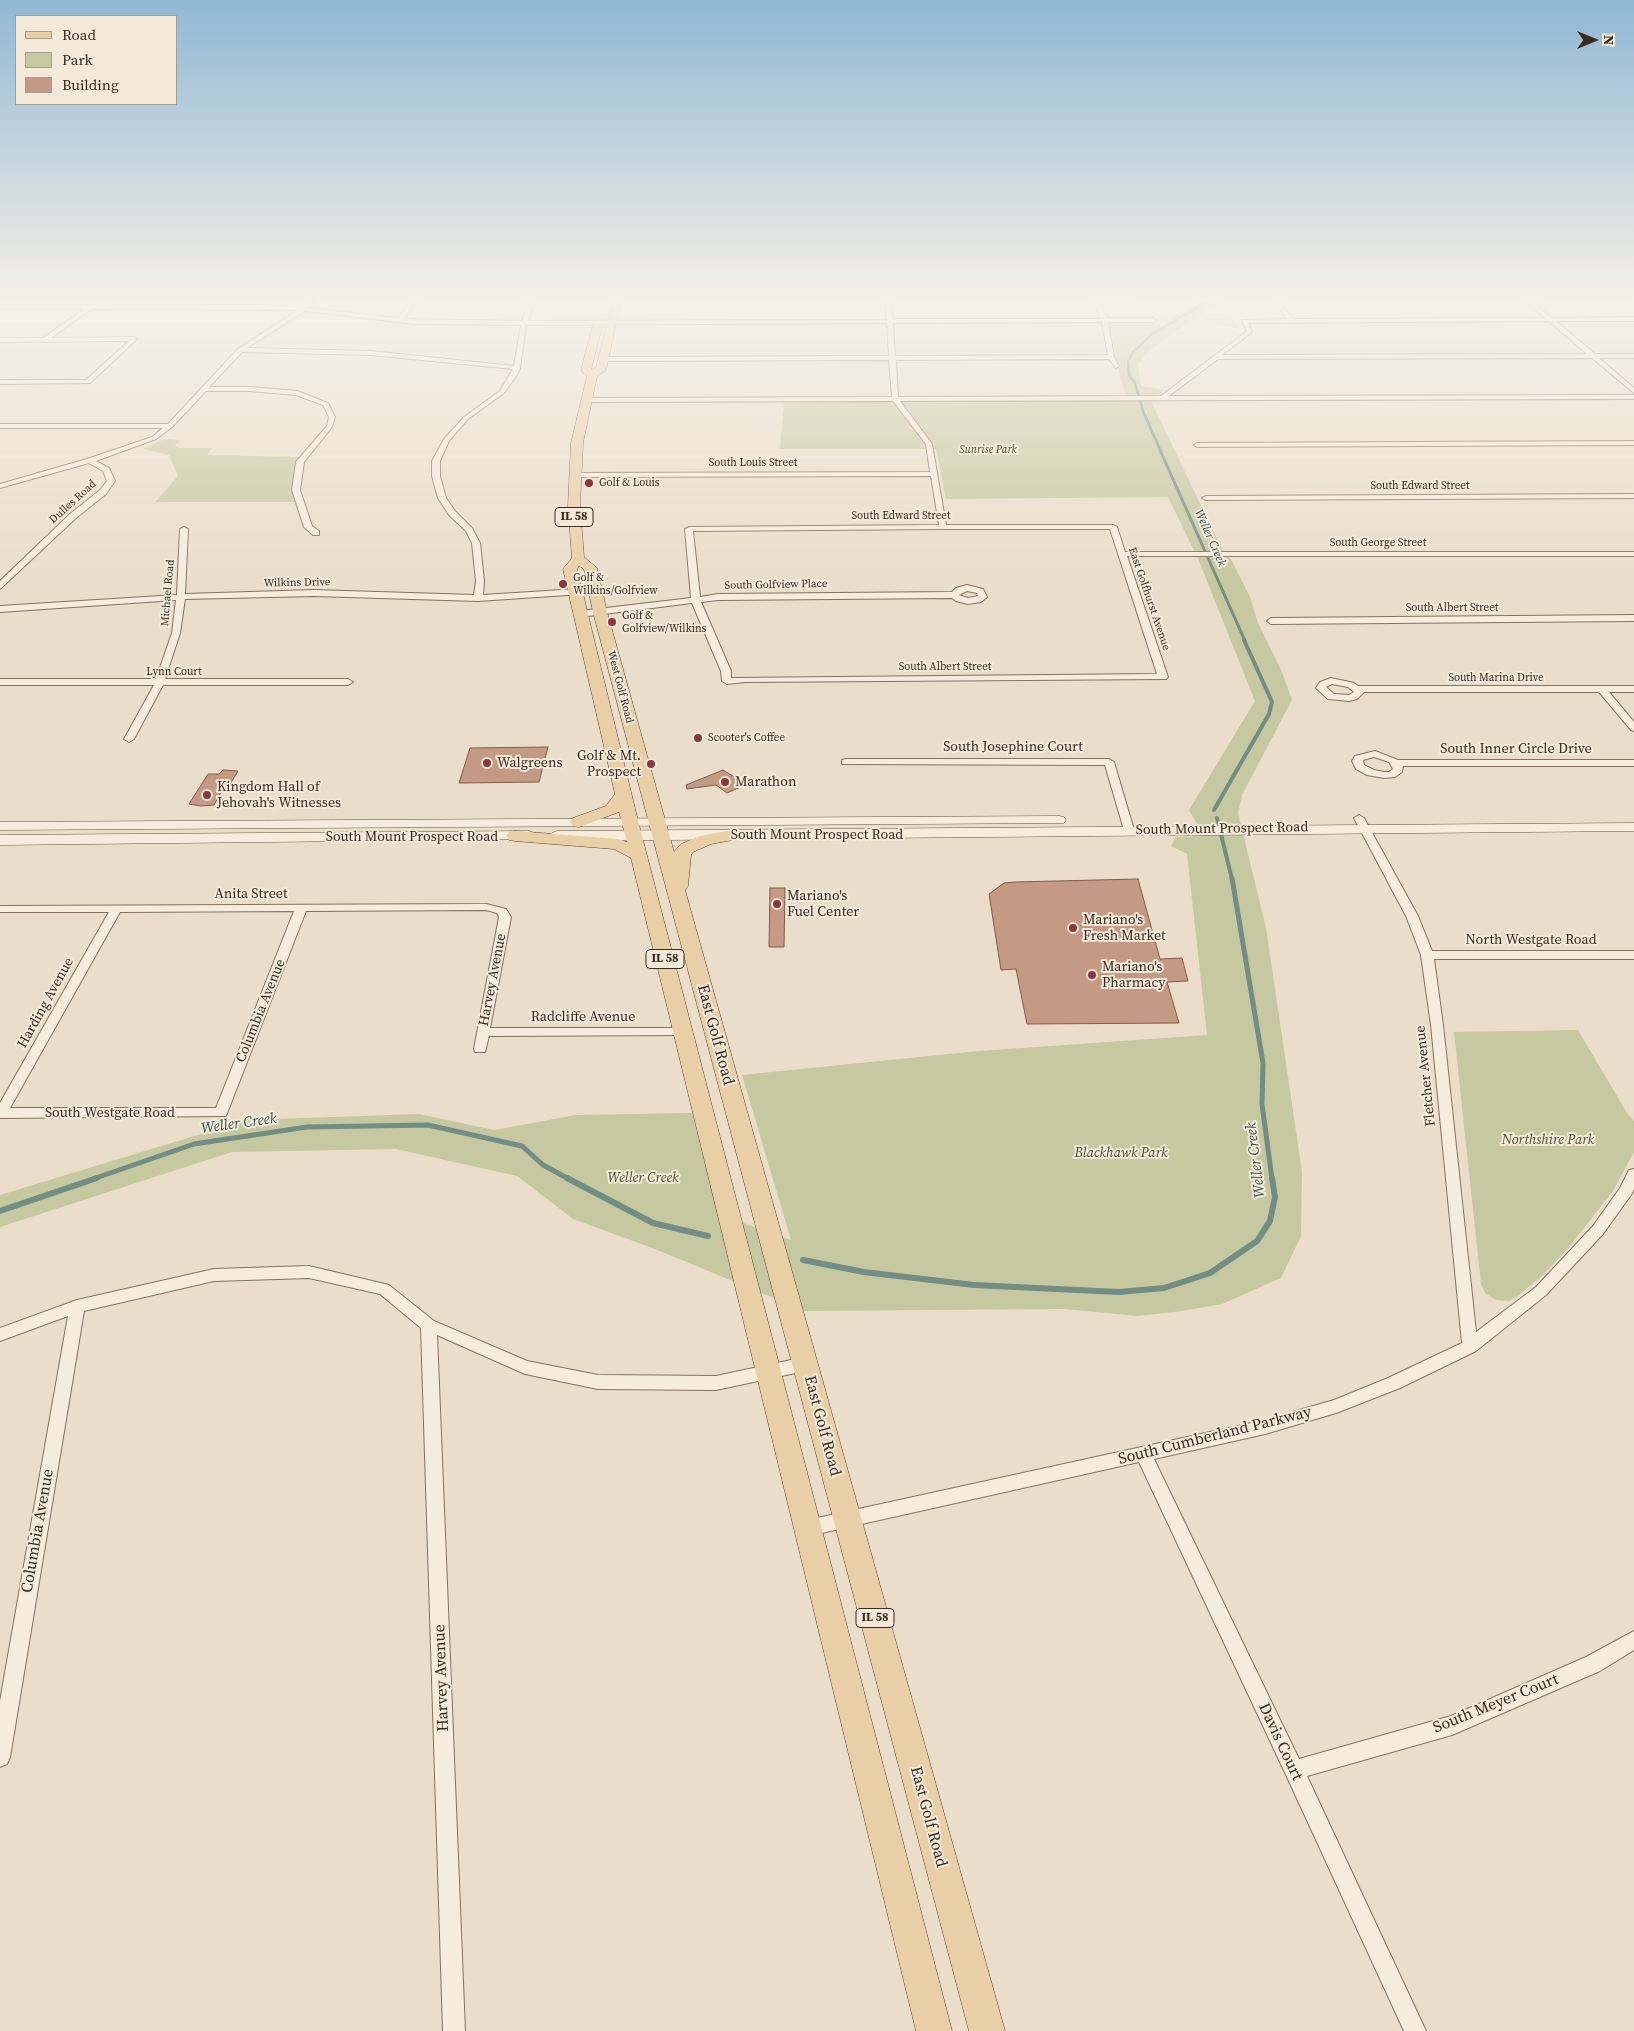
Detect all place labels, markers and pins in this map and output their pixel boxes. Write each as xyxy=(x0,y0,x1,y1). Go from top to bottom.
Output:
place label: Golf & Louis xyxy=(599,476,660,490)
marker: Golf & Louis xyxy=(583,477,595,489)
place label: Golf & Wilkins/Golfview xyxy=(573,571,658,597)
marker: Golf & Wilkins/Golfview xyxy=(557,578,569,590)
place label: Golf & Golfview/Wilkins xyxy=(622,609,706,635)
marker: Golf & Golfview/Wilkins xyxy=(606,616,618,628)
place label: Scooter's Coffee xyxy=(708,731,785,745)
marker: Scooter's Coffee xyxy=(692,732,704,744)
place label: Golf & Mt. Prospect xyxy=(577,748,641,780)
place label: Walgreens xyxy=(497,755,563,771)
marker: Walgreens xyxy=(481,757,493,769)
marker: Golf & Mt. Prospect xyxy=(645,758,657,770)
place label: Marathon xyxy=(735,774,796,790)
marker: Marathon xyxy=(719,776,731,788)
place label: Kingdom Hall of Jehovah's Witnesses xyxy=(217,779,341,812)
marker: Kingdom Hall of Jehovah's Witnesses xyxy=(201,789,213,801)
place label: Mariano's Fuel Center xyxy=(787,888,859,920)
marker: Mariano's Fuel Center xyxy=(771,898,783,910)
place label: Mariano's Fresh Market xyxy=(1083,912,1166,944)
marker: Mariano's Fresh Market xyxy=(1067,922,1079,934)
place label: Mariano's Pharmacy xyxy=(1102,959,1165,992)
marker: Mariano's Pharmacy xyxy=(1086,969,1098,981)

